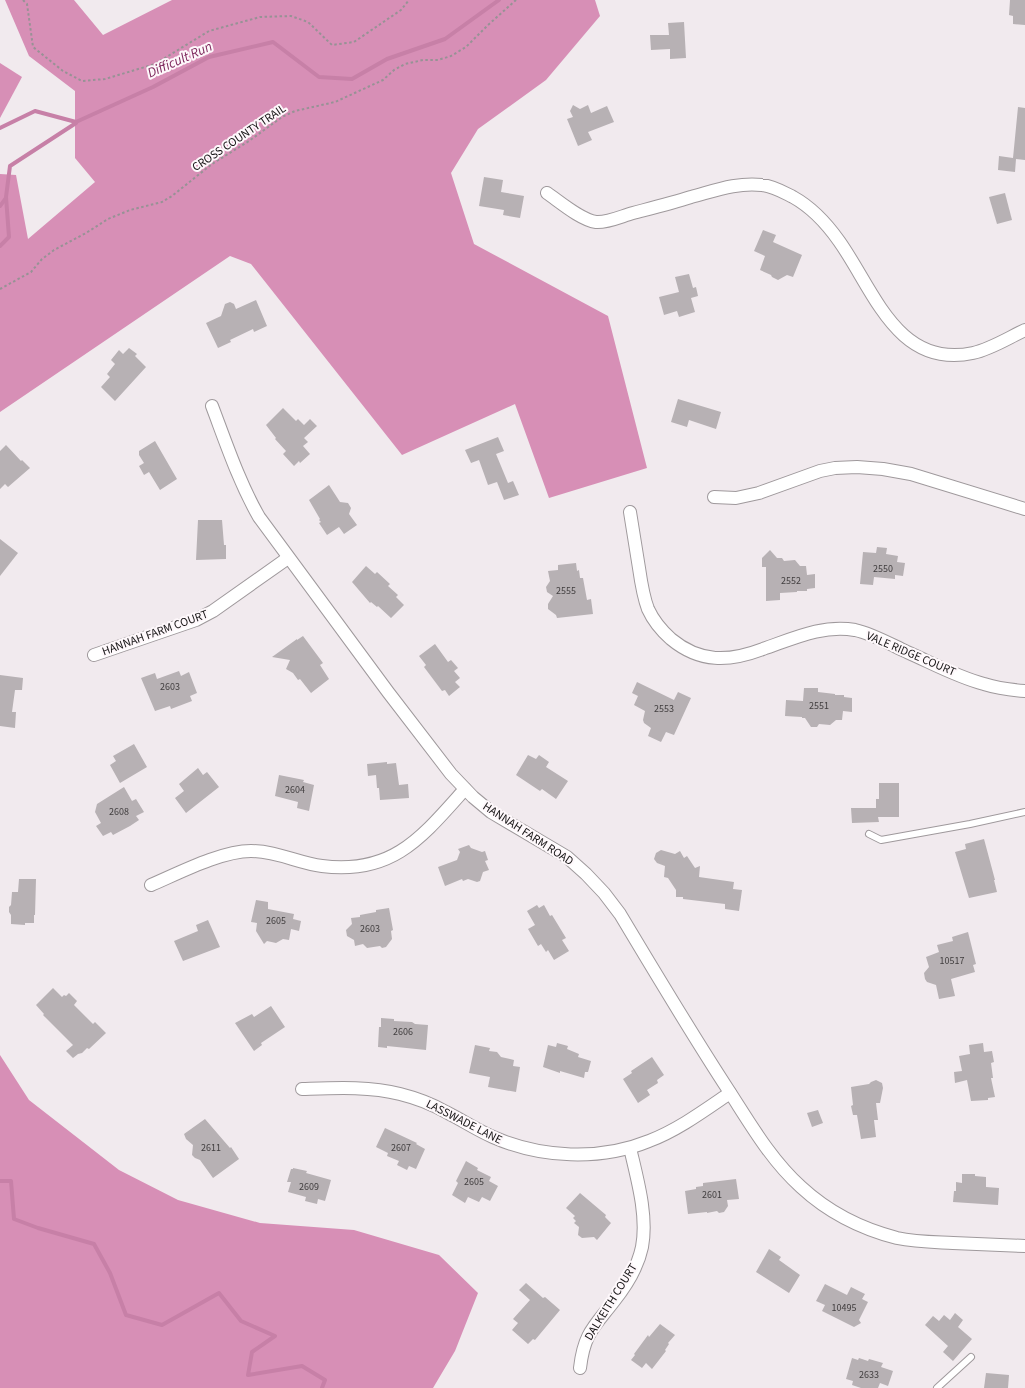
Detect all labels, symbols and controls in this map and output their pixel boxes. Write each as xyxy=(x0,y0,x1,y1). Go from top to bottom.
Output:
water label: Difficult Run xyxy=(144,37,216,83)
street label: CROSS COUNTY TRAIL xyxy=(189,100,289,176)
house number: 2550 xyxy=(873,562,893,576)
house number: 2552 xyxy=(781,574,801,588)
house number: 2555 xyxy=(556,584,576,598)
street label: HANNAH FARM COURT xyxy=(100,606,211,660)
street label: VALE RIDGE COURT xyxy=(864,627,959,681)
house number: 2603 xyxy=(160,680,180,694)
house number: 2551 xyxy=(809,699,829,713)
house number: 2553 xyxy=(654,702,674,716)
house number: 2604 xyxy=(285,783,305,797)
street label: HANNAH FARM ROAD xyxy=(479,798,577,870)
house number: 2608 xyxy=(109,805,129,819)
house number: 2605 xyxy=(266,914,286,928)
house number: 2603 xyxy=(360,922,380,936)
house number: 10517 xyxy=(940,954,964,968)
house number: 2606 xyxy=(393,1025,413,1039)
street label: LASSWADE LANE xyxy=(423,1095,505,1149)
house number: 2611 xyxy=(201,1141,221,1155)
house number: 2607 xyxy=(391,1141,411,1155)
house number: 2605 xyxy=(464,1175,484,1189)
house number: 2609 xyxy=(299,1180,319,1194)
house number: 2601 xyxy=(702,1188,722,1202)
street label: DALKEITH COURT xyxy=(580,1260,642,1344)
house number: 10495 xyxy=(832,1301,856,1315)
house number: 2633 xyxy=(859,1368,879,1382)

